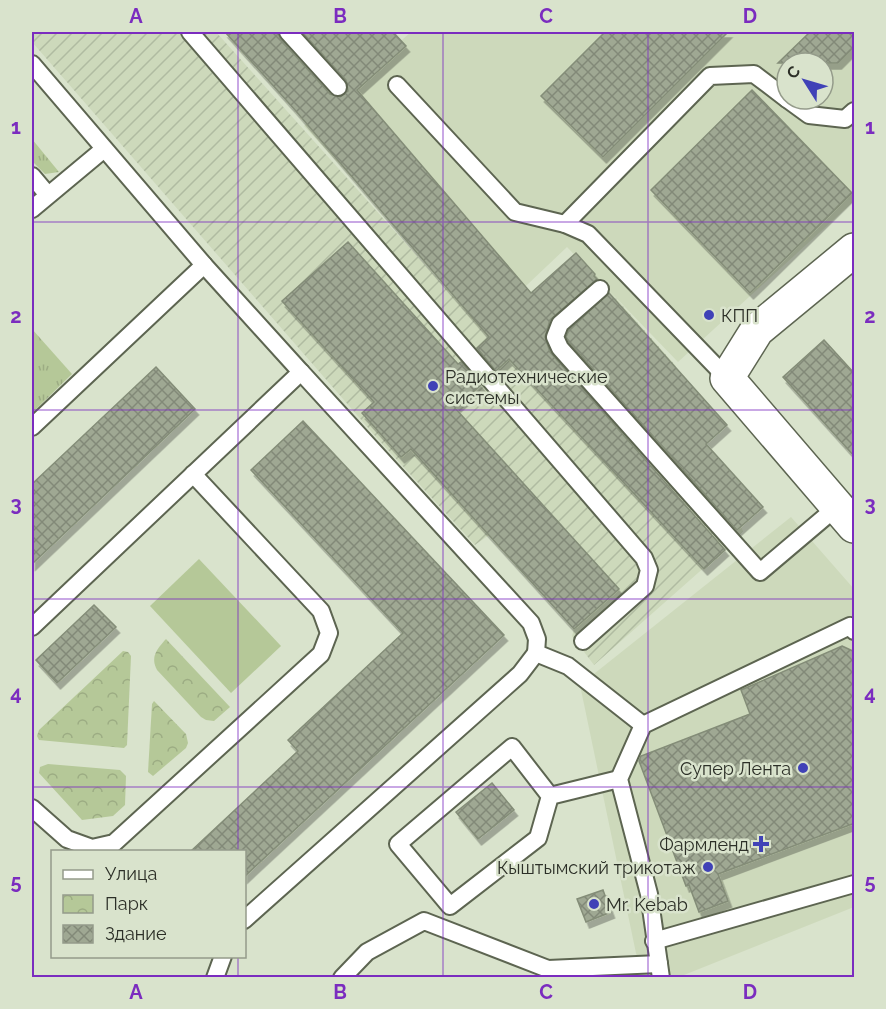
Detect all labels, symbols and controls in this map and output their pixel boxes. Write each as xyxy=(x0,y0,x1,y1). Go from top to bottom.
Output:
text: A xyxy=(129,4,143,28)
text: B xyxy=(333,4,347,28)
text: C xyxy=(539,4,553,28)
text: D xyxy=(743,4,757,28)
north arrow xyxy=(775,51,835,111)
text: С xyxy=(783,62,804,82)
text: 1 xyxy=(11,115,21,139)
text: 1 xyxy=(865,115,875,139)
text: 2 xyxy=(10,304,22,328)
text: 2 xyxy=(864,304,876,328)
place label: КПП xyxy=(721,305,758,326)
marker: КПП xyxy=(702,308,716,322)
place label: Радиотехнические системы xyxy=(445,366,608,408)
marker: Радиотехнические системы xyxy=(426,379,440,393)
text: 3 xyxy=(10,492,22,516)
text: 3 xyxy=(864,492,876,516)
text: 4 xyxy=(10,681,22,705)
text: 4 xyxy=(864,681,876,705)
place label: Супер Лента xyxy=(680,758,791,779)
marker: Супер Лента xyxy=(796,761,810,775)
place label: Фармленд xyxy=(659,834,749,855)
marker: Фармленд xyxy=(754,837,768,851)
legend xyxy=(51,850,246,958)
place label: Кыштымский трикотаж xyxy=(497,857,696,878)
marker: Кыштымский трикотаж xyxy=(701,860,715,874)
text: Улица xyxy=(105,863,157,884)
text: 5 xyxy=(10,870,22,894)
text: 5 xyxy=(864,870,876,894)
text: Парк xyxy=(105,893,148,914)
place label: Mr. Kebab xyxy=(606,894,688,915)
marker: Mr. Kebab xyxy=(587,897,601,911)
text: Здание xyxy=(105,923,167,944)
text: A xyxy=(129,980,143,1004)
text: B xyxy=(333,980,347,1004)
text: C xyxy=(539,980,553,1004)
text: D xyxy=(743,980,757,1004)

